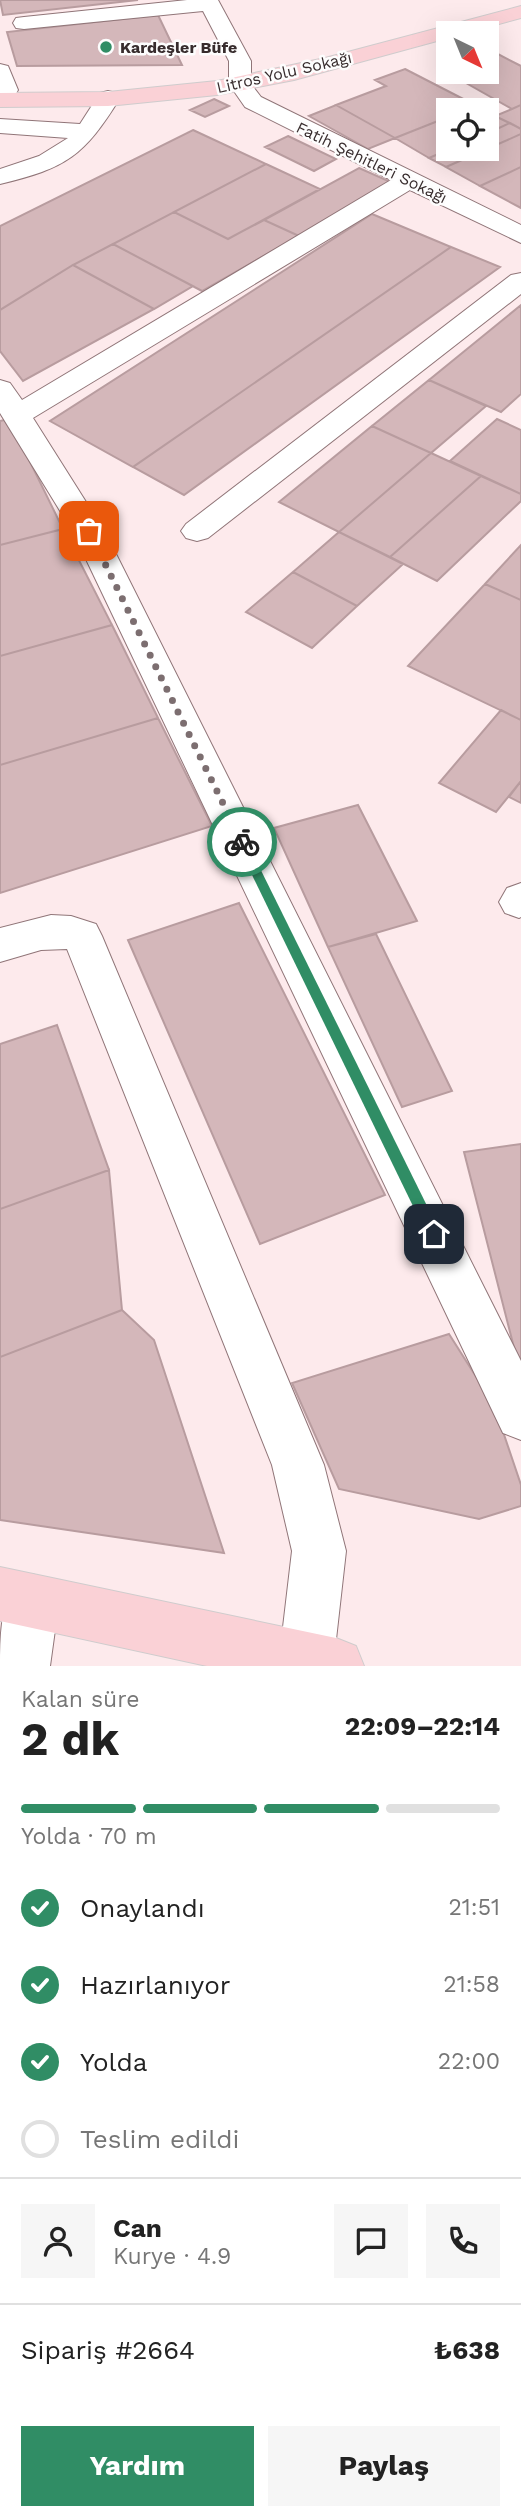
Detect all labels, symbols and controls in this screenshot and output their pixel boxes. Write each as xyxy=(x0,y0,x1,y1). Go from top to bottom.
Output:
north arrow xyxy=(436,21,499,84)
map controls xyxy=(436,21,499,161)
place label: Kardeşler Büfe xyxy=(120,38,237,57)
marker: Kardeşler Büfe xyxy=(98,39,114,55)
street label: Litros Yolu Sokağı xyxy=(215,48,354,97)
button: locate xyxy=(436,98,499,161)
street label: Fatih Şehitleri Sokağı xyxy=(293,118,450,207)
pin xyxy=(59,501,119,561)
icon: bag xyxy=(70,512,108,550)
courier xyxy=(207,807,277,877)
icon: bike xyxy=(223,823,261,861)
pin xyxy=(404,1204,464,1264)
icon: home xyxy=(415,1215,453,1253)
text: Kalan süre xyxy=(21,1686,140,1713)
text: 22:09–22:14 xyxy=(345,1711,500,1741)
text: 2 dk xyxy=(21,1712,119,1766)
text: Yolda · 70 m xyxy=(21,1823,157,1850)
icon: check xyxy=(21,1889,59,1927)
text: Onaylandı xyxy=(80,1893,205,1923)
text: 21:51 xyxy=(448,1894,500,1921)
icon: check xyxy=(21,1966,59,2004)
text: Hazırlanıyor xyxy=(80,1970,230,2000)
text: 21:58 xyxy=(443,1971,500,1998)
icon: check xyxy=(21,2043,59,2081)
text: Yolda xyxy=(80,2047,148,2077)
text: 22:00 xyxy=(438,2048,500,2075)
text: Teslim edildi xyxy=(80,2124,239,2154)
button: person xyxy=(21,2204,95,2278)
button: chat xyxy=(334,2204,408,2278)
button: phone xyxy=(426,2204,500,2278)
text: Can xyxy=(113,2213,162,2243)
text: Kurye · 4.9 xyxy=(113,2243,231,2270)
text: Sipariş #2664 xyxy=(21,2335,195,2365)
text: ₺638 xyxy=(434,2335,500,2365)
button: Yardım xyxy=(21,2426,254,2506)
button: Paylaş xyxy=(268,2426,500,2506)

